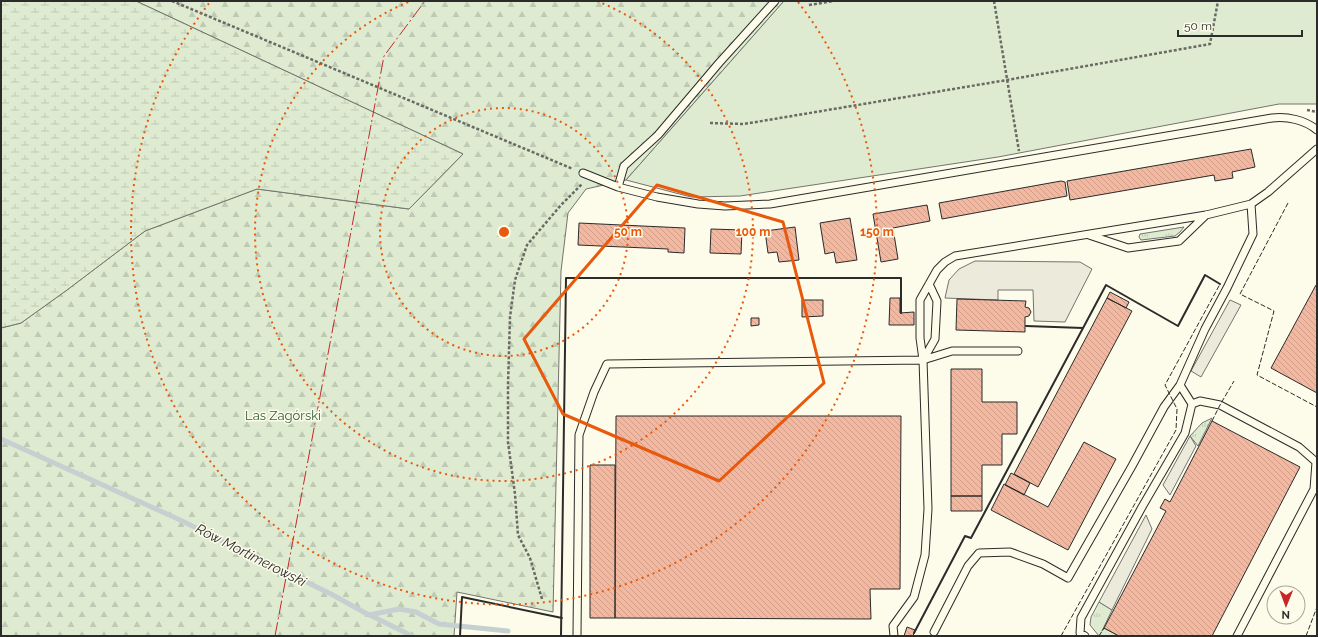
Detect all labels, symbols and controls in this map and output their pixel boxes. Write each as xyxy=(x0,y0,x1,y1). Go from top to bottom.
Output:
scale bar xyxy=(1178,12,1302,38)
text: 50 m xyxy=(1184,19,1212,33)
centre of rings xyxy=(497,225,511,239)
text: 50 m xyxy=(614,225,642,239)
text: 100 m xyxy=(736,225,770,239)
text: 150 m xyxy=(860,225,894,239)
park label: Las Zagórski xyxy=(245,408,321,423)
water label: Rów Mortimerowski xyxy=(193,520,310,590)
north arrow xyxy=(1266,585,1306,625)
text: N xyxy=(1282,608,1290,621)

